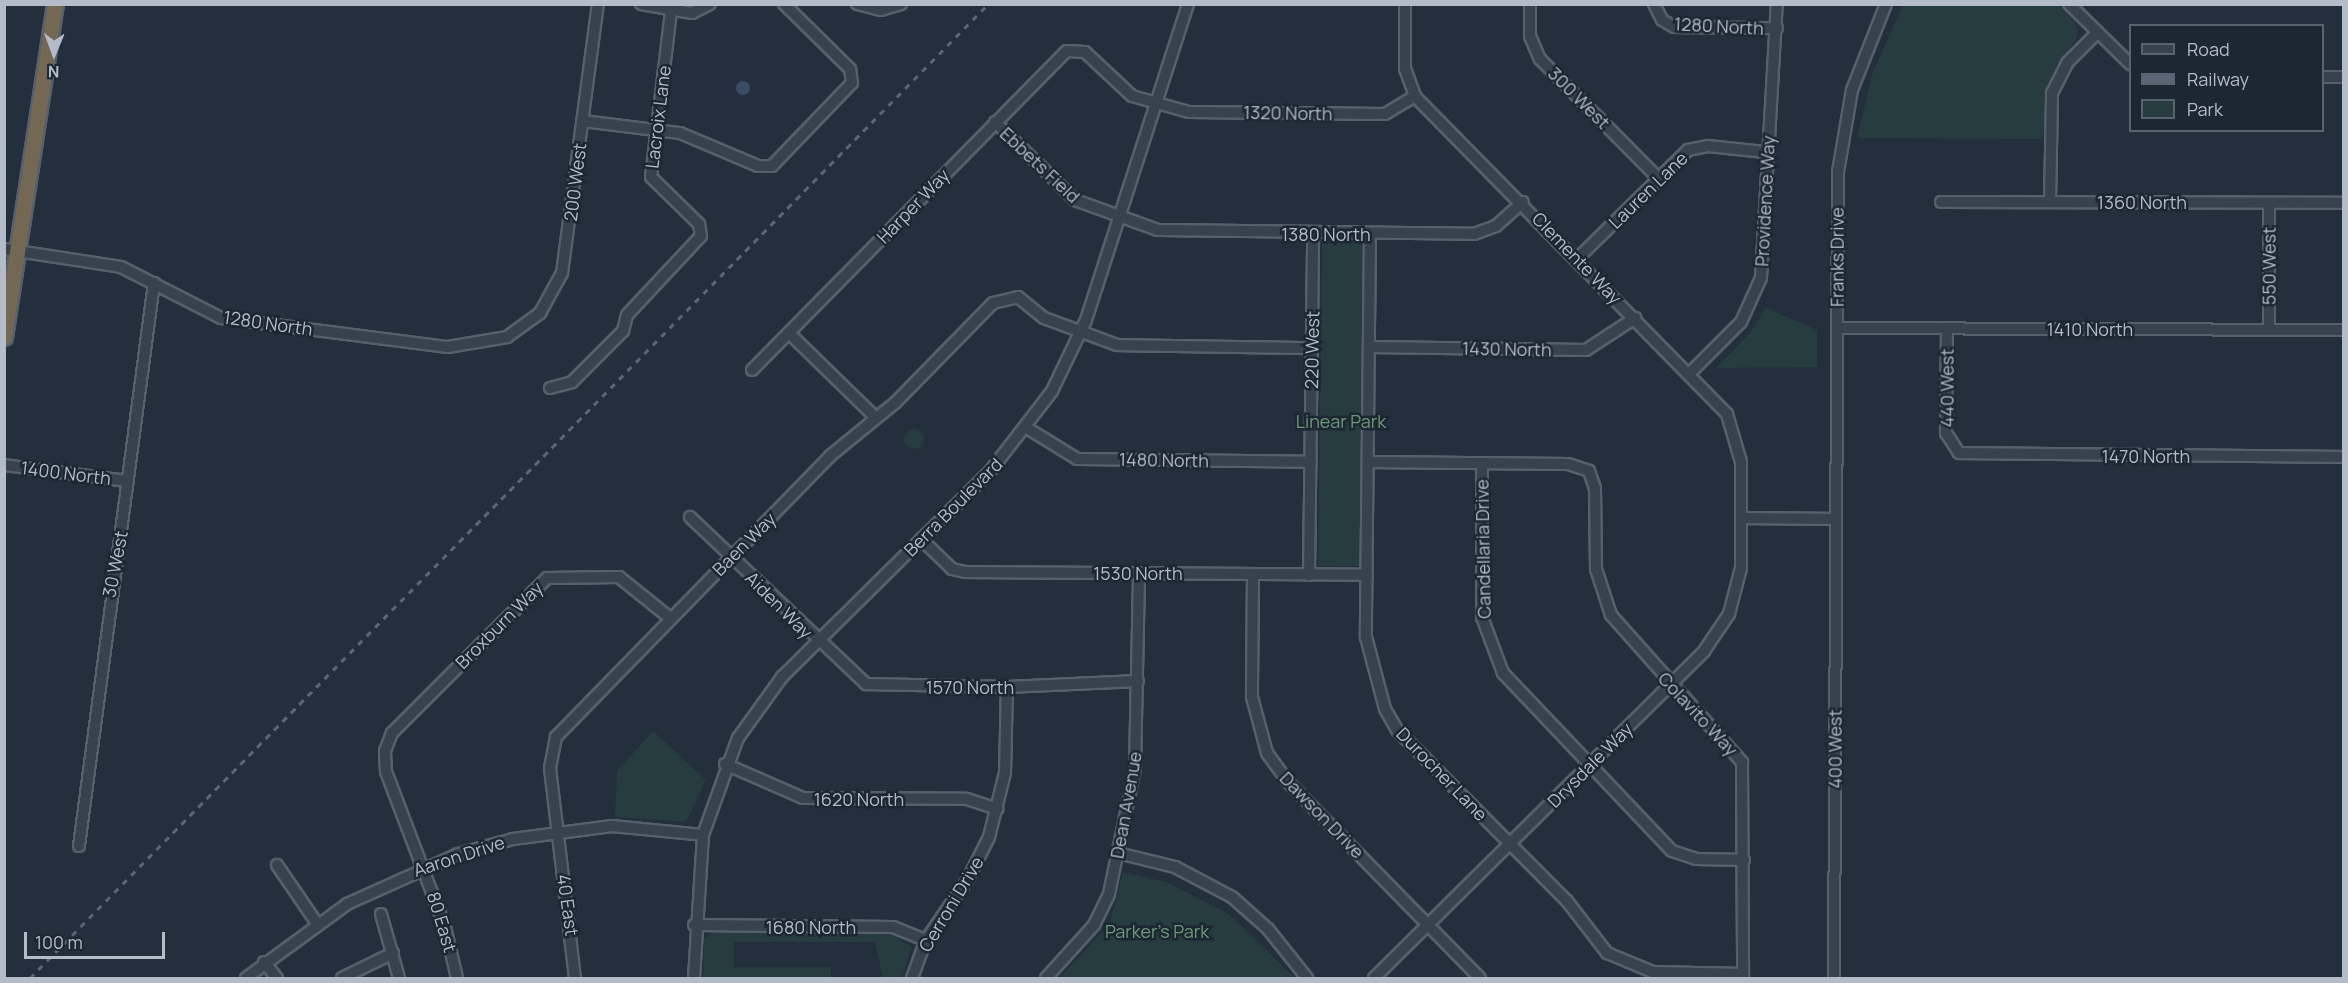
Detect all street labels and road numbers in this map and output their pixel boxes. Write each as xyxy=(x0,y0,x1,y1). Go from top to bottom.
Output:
street label: 1280 North xyxy=(1674,13,1764,39)
street label: 300 West xyxy=(1544,63,1614,133)
street label: Lacroix Lane xyxy=(641,64,675,170)
street label: 1320 North xyxy=(1243,101,1333,125)
street label: Ebbets Field xyxy=(996,123,1084,207)
street label: Providence Way xyxy=(1751,135,1779,267)
street label: 200 West xyxy=(559,142,591,222)
street label: Lauren Lane xyxy=(1604,147,1692,233)
street label: Harper Way xyxy=(872,164,954,248)
street label: 1360 North xyxy=(2097,191,2187,213)
street label: Franks Drive xyxy=(1826,207,1848,307)
street label: Clemente Way xyxy=(1528,208,1626,308)
street label: 1380 North xyxy=(1281,223,1371,245)
street label: 550 West xyxy=(2258,227,2280,305)
street label: 1280 North xyxy=(222,306,314,340)
street label: 220 West xyxy=(1301,311,1323,389)
street label: 1410 North xyxy=(2047,318,2133,340)
street label: 1430 North xyxy=(1462,337,1552,361)
street label: 440 West xyxy=(1936,349,1958,427)
street label: 1470 North xyxy=(2102,445,2190,467)
street label: 1480 North xyxy=(1119,448,1209,472)
street label: Berra Boulevard xyxy=(899,453,1007,561)
street label: 1400 North xyxy=(20,457,112,489)
street label: Candellaria Drive xyxy=(1471,479,1495,619)
street label: Baen Way xyxy=(708,508,780,580)
street label: 30 West xyxy=(98,529,132,599)
street label: 1530 North xyxy=(1093,562,1183,584)
street label: Aiden Way xyxy=(741,567,817,643)
street label: Broxburn Way xyxy=(451,577,547,673)
street label: Colavito Way xyxy=(1654,668,1742,760)
street label: 1570 North xyxy=(926,676,1014,698)
street label: 400 West xyxy=(1824,709,1846,789)
street label: Drysdale Way xyxy=(1543,718,1637,812)
street label: Durocher Lane xyxy=(1392,723,1492,825)
street label: Dean Avenue xyxy=(1106,750,1146,860)
street label: Dawson Drive xyxy=(1275,767,1369,863)
street label: 1620 North xyxy=(814,788,904,810)
street label: Aaron Drive xyxy=(411,831,507,881)
street label: Cerroni Drive xyxy=(914,852,988,956)
street label: 40 East xyxy=(553,873,583,937)
street label: 80 East xyxy=(423,889,461,955)
street label: 1680 North xyxy=(766,916,856,938)

